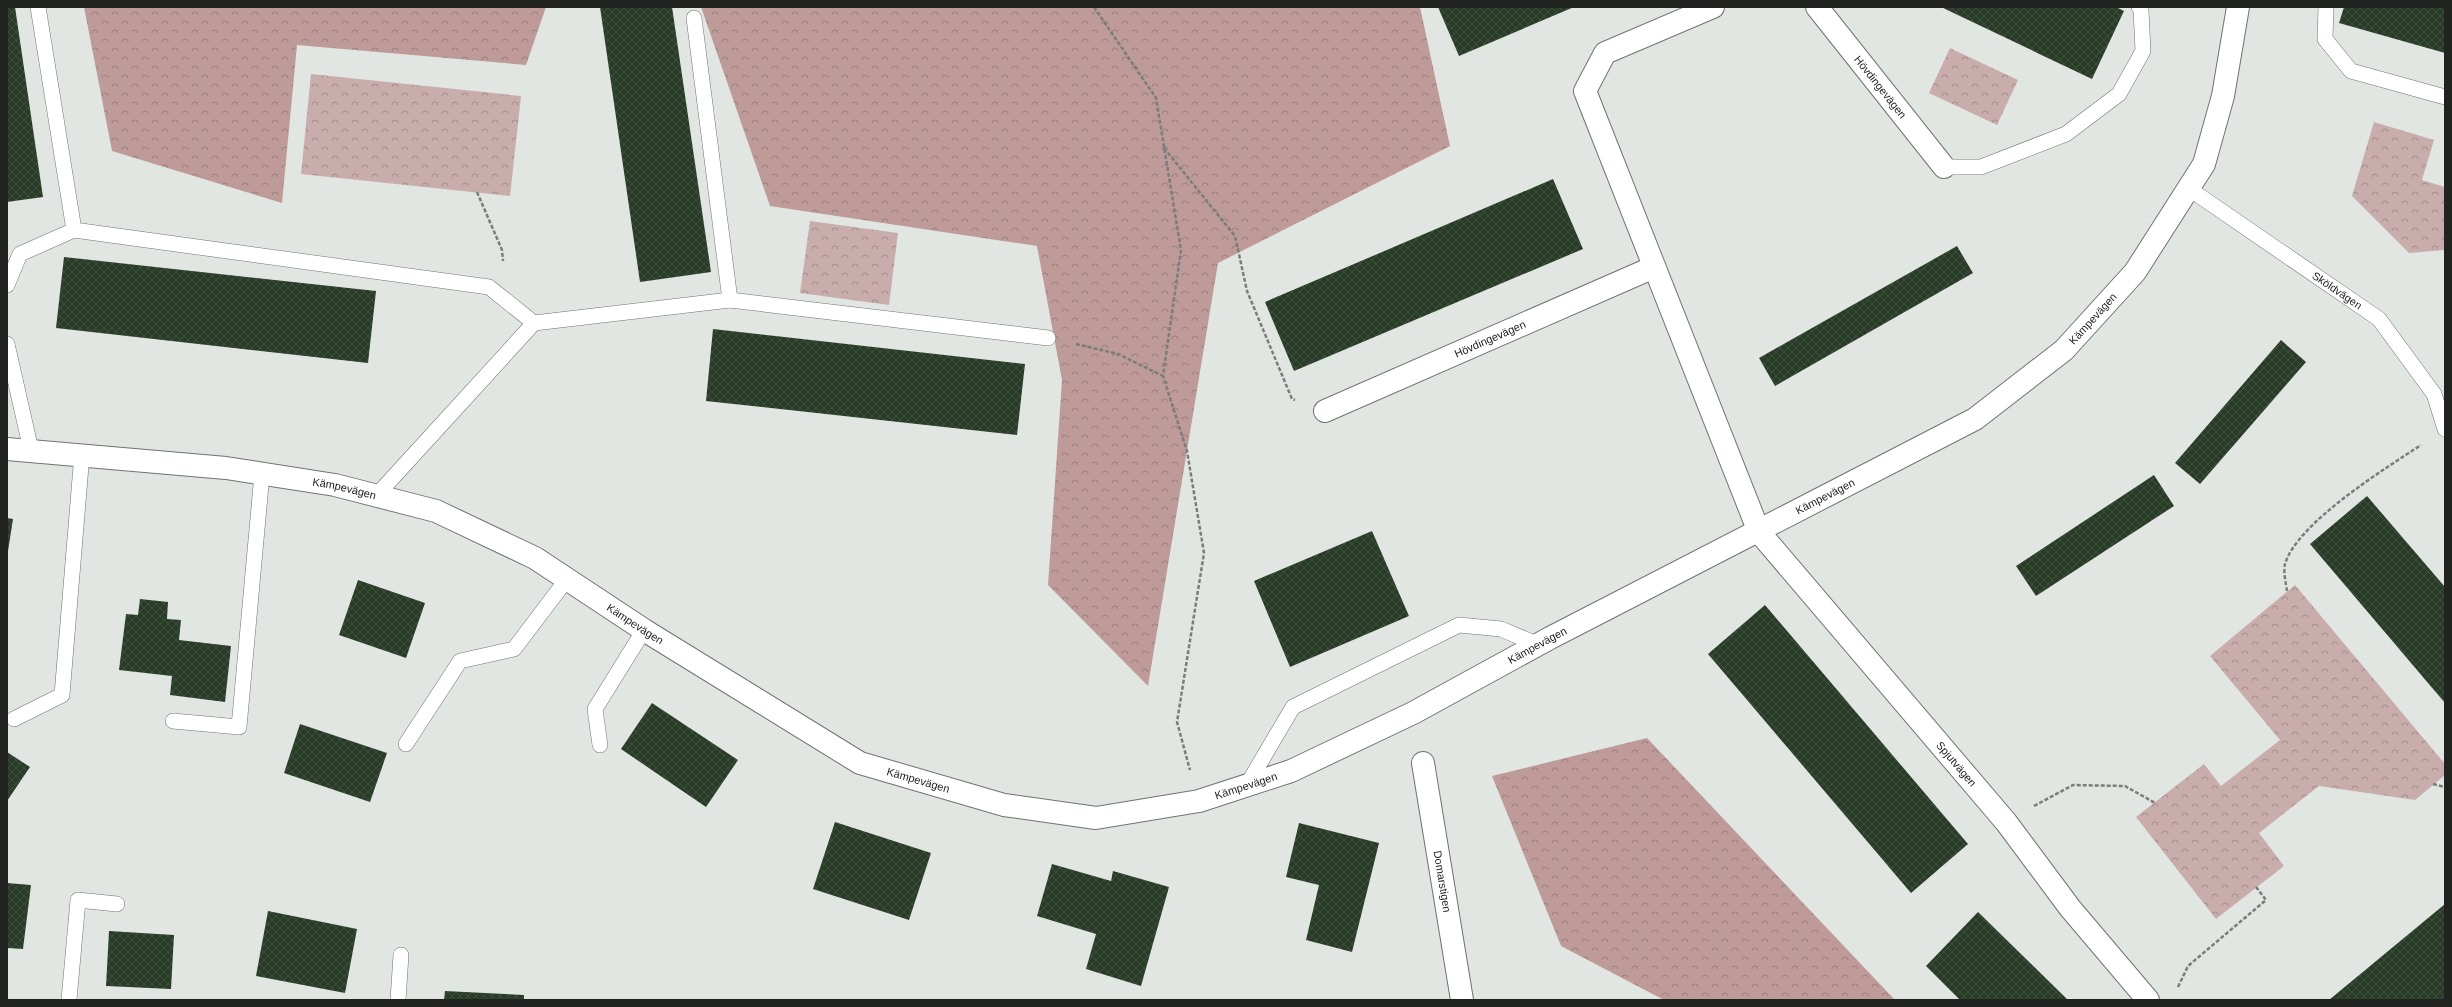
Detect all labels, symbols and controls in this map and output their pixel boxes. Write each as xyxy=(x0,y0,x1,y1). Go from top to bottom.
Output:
street label: Hövdingevägen xyxy=(1852,53,1909,121)
street label: Sköldvägen xyxy=(2310,269,2364,312)
street label: Kämpevägen xyxy=(2066,290,2119,347)
street label: Hövdingevägen xyxy=(1452,318,1527,360)
street label: Kämpevägen xyxy=(312,476,377,501)
street label: Kämpevägen xyxy=(1793,476,1857,517)
street label: Kämpevägen xyxy=(605,601,666,647)
street label: Kämpevägen xyxy=(1506,625,1569,666)
street label: Spjutvägen xyxy=(1934,739,1979,789)
street label: Kämpevägen xyxy=(885,765,951,795)
street label: Kämpevägen xyxy=(1213,770,1279,801)
street label: Domarstigen xyxy=(1431,850,1453,913)

